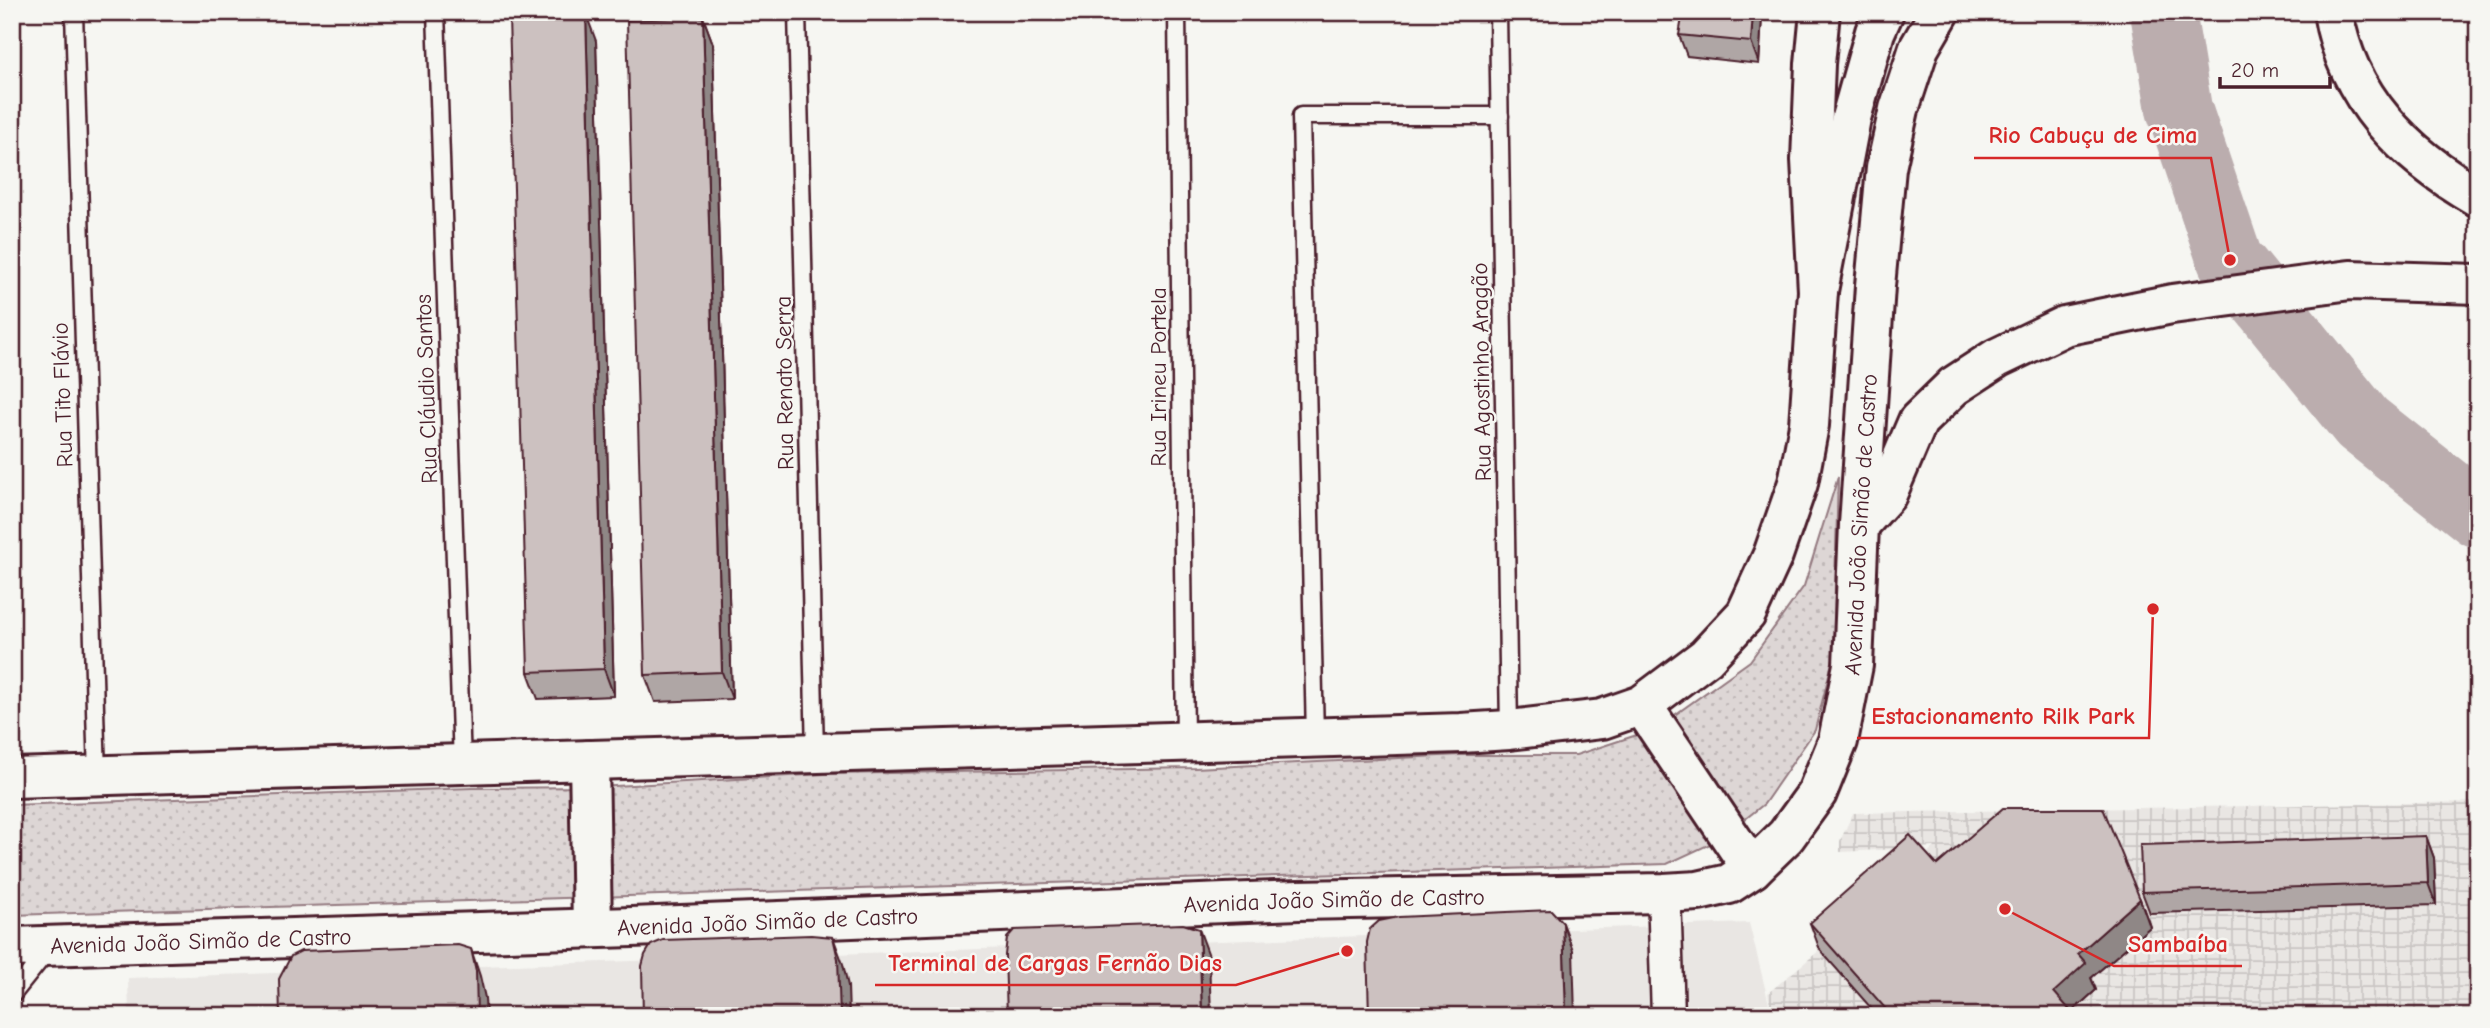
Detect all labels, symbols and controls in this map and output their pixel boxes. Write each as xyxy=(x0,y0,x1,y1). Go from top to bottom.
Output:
scale bar xyxy=(2220,46,2331,90)
text: 20 m xyxy=(2231,58,2279,82)
callout: Rio Cabuçu de Cima xyxy=(1974,113,2211,158)
text: Rio Cabuçu de Cima xyxy=(1988,121,2198,149)
street label: Rua Agostinho Aragão xyxy=(1466,262,1497,482)
street label: Rua Irineu Portela xyxy=(1145,287,1172,467)
street label: Rua Cláudio Santos xyxy=(410,294,443,484)
street label: Rua Renato Serra xyxy=(769,296,800,470)
street label: Rua Tito Flávio xyxy=(46,322,79,468)
street label: Avenida João Simão de Castro xyxy=(1838,373,1883,677)
callout: Estacionamento Rilk Park xyxy=(1857,693,2149,738)
text: Estacionamento Rilk Park xyxy=(1871,702,2135,730)
street label: Avenida João Simão de Castro xyxy=(1183,883,1485,919)
street label: Avenida João Simão de Castro xyxy=(617,902,919,941)
callout: Sambaíba xyxy=(2114,921,2242,966)
street label: Avenida João Simão de Castro xyxy=(50,923,352,960)
text: Sambaíba xyxy=(2128,930,2228,958)
callout: Terminal de Cargas Fernão Dias xyxy=(875,940,1236,985)
text: Terminal de Cargas Fernão Dias xyxy=(888,949,1222,977)

